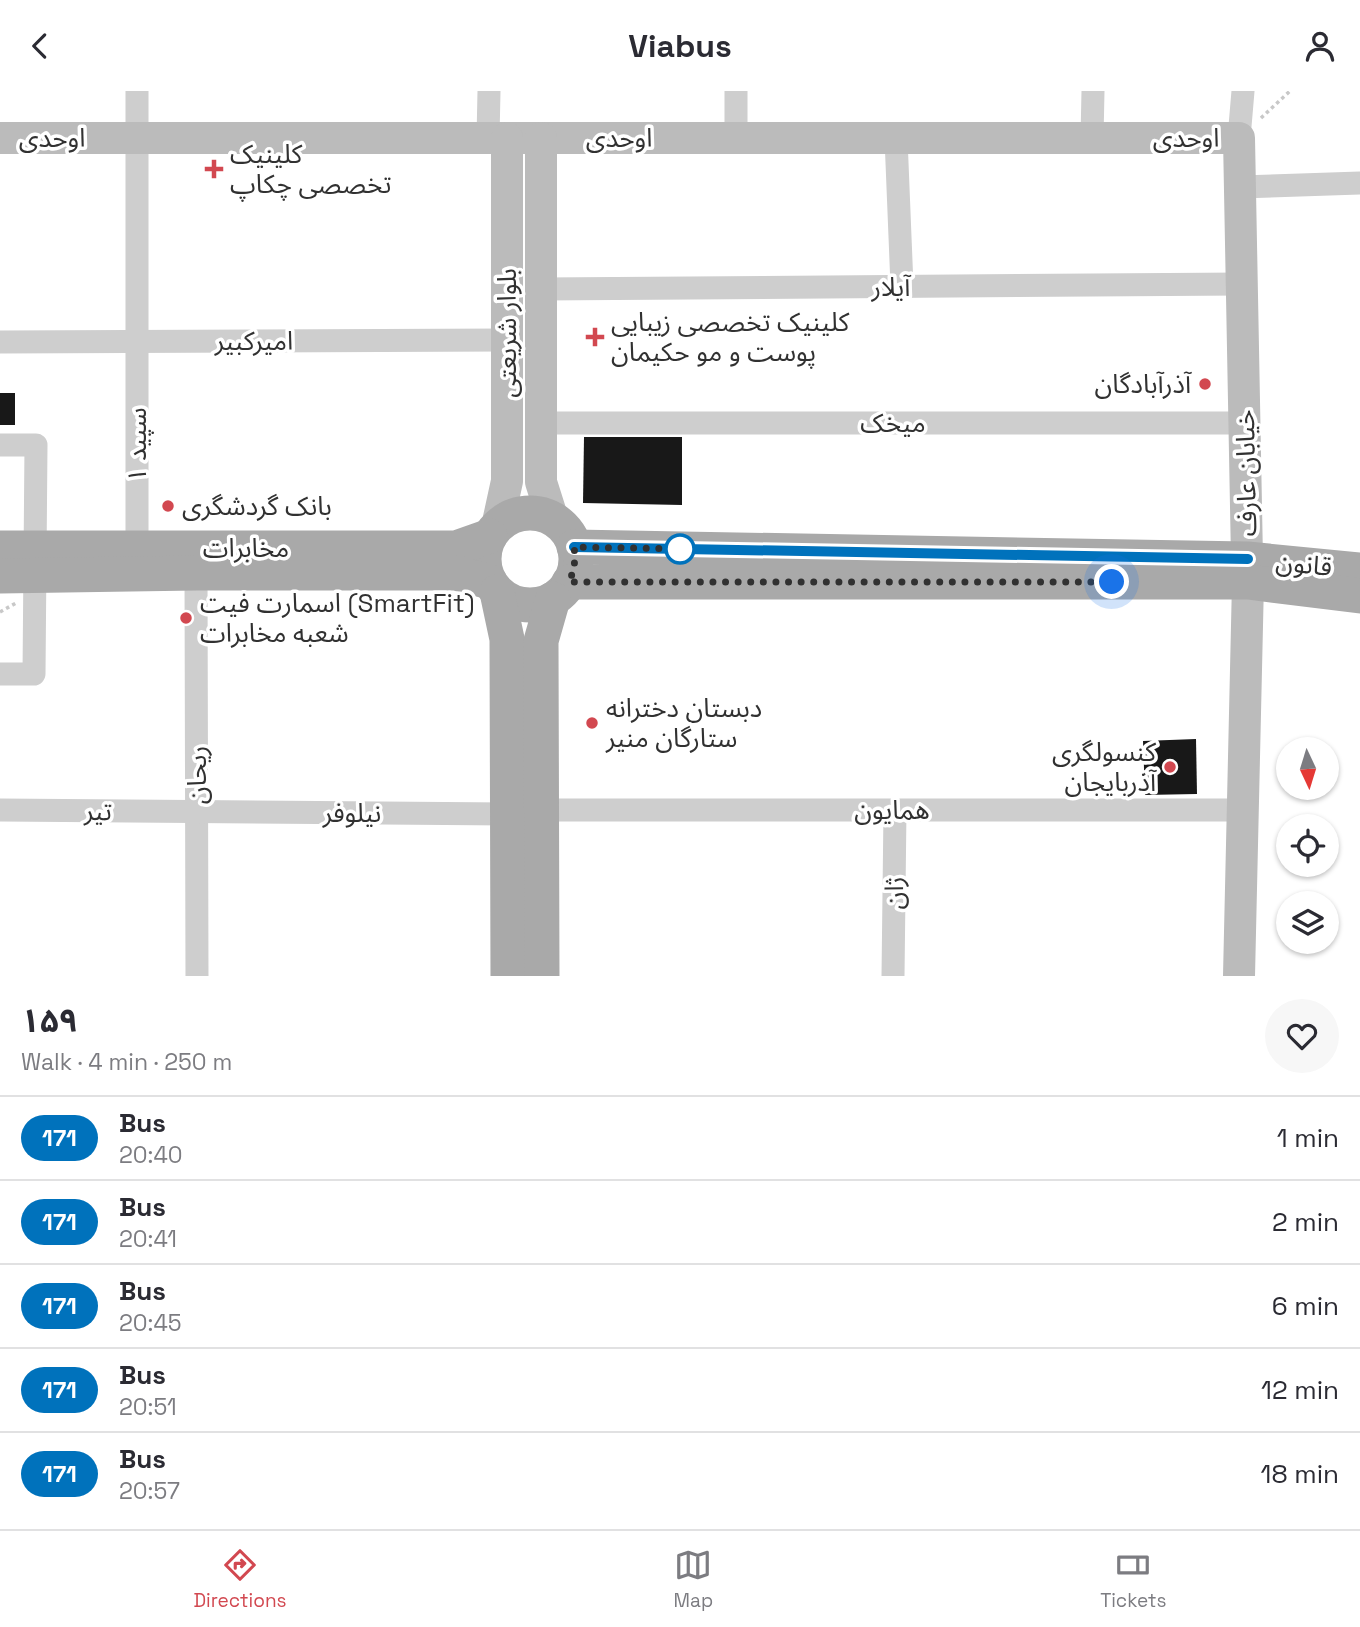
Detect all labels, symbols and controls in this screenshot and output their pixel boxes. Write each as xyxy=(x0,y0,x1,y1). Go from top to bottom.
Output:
text: Viabus xyxy=(628,26,732,66)
icon: back xyxy=(21,27,59,65)
icon: person xyxy=(1301,27,1339,65)
street label: اوحدی xyxy=(19,121,85,155)
street label: اوحدی xyxy=(586,121,652,155)
street label: اوحدی xyxy=(1153,121,1219,155)
place label: کلينيک تخصصی چکاپ xyxy=(230,137,391,202)
marker: کلينيک تخصصی چکاپ xyxy=(204,159,224,179)
street label: بلوار شریعتى xyxy=(490,268,524,398)
street label: آیلار xyxy=(870,270,912,304)
place label: کلینیک تخصصی زیبایی پوست و مو حکیمان xyxy=(611,305,850,369)
street label: امیرکبیر xyxy=(214,324,293,358)
marker: کلینیک تخصصی زیبایی پوست و مو حکیمان xyxy=(585,327,605,347)
place label: آذرآبادگان xyxy=(1094,367,1192,401)
marker: آذرآبادگان xyxy=(1197,376,1213,392)
street label: میخک xyxy=(860,406,926,440)
street label: سپید ۱ xyxy=(120,407,154,483)
street label: خیابان عارف xyxy=(1228,409,1264,537)
place label: بانک گردشگری xyxy=(182,489,332,523)
marker: بانک گردشگری xyxy=(160,498,176,514)
street label: مخابرات xyxy=(203,531,289,565)
unlabelled marker xyxy=(665,534,695,564)
street label: قانون xyxy=(1274,544,1334,584)
your location xyxy=(1094,564,1129,599)
place label: اسمارت فیت (SmartFit) شعبه مخابرات xyxy=(200,586,475,650)
marker: اسمارت فیت (SmartFit) شعبه مخابرات xyxy=(178,610,194,626)
place label: دبستان دخترانه ستارگان منیر xyxy=(605,691,762,755)
marker: دبستان دخترانه ستارگان منیر xyxy=(584,715,600,731)
place label: کنسولگری آذربایجان xyxy=(1052,735,1157,799)
north arrow xyxy=(1276,737,1339,800)
map controls xyxy=(1276,737,1339,954)
street label: ریحان xyxy=(180,746,214,804)
marker: کنسولگری آذربایجان xyxy=(1162,759,1178,775)
street label: همایون xyxy=(854,793,930,827)
street label: تیر xyxy=(83,794,112,828)
street label: نیلوفر xyxy=(322,796,381,830)
button: locate xyxy=(1276,814,1339,877)
street label: ژان xyxy=(877,876,911,910)
button: layers xyxy=(1276,891,1339,954)
button: heart xyxy=(1265,999,1339,1073)
text: ۱۵۹ xyxy=(21,1000,78,1042)
text: Walk · 4 min · 250 m xyxy=(21,1047,232,1077)
text: Bus xyxy=(119,1106,166,1140)
text: 1 min xyxy=(1277,1121,1339,1155)
text: 171 xyxy=(42,1122,77,1153)
text: 20:40 xyxy=(119,1140,183,1170)
text: Bus xyxy=(119,1190,166,1224)
text: 2 min xyxy=(1272,1205,1339,1239)
text: 171 xyxy=(42,1206,77,1237)
text: 20:41 xyxy=(119,1224,177,1254)
text: Bus xyxy=(119,1274,166,1308)
text: 6 min xyxy=(1272,1289,1339,1323)
text: 171 xyxy=(42,1290,77,1321)
text: 20:45 xyxy=(119,1308,182,1338)
text: Bus xyxy=(119,1358,166,1392)
text: 12 min xyxy=(1261,1373,1339,1407)
text: 171 xyxy=(42,1374,77,1405)
text: 20:51 xyxy=(119,1392,177,1422)
text: Bus xyxy=(119,1442,166,1476)
text: 18 min xyxy=(1261,1457,1339,1491)
text: 171 xyxy=(42,1458,77,1489)
text: 20:57 xyxy=(119,1476,180,1506)
tab: Directions xyxy=(193,1546,287,1613)
tab: Map xyxy=(674,1546,713,1613)
tab: Tickets xyxy=(1100,1546,1167,1613)

